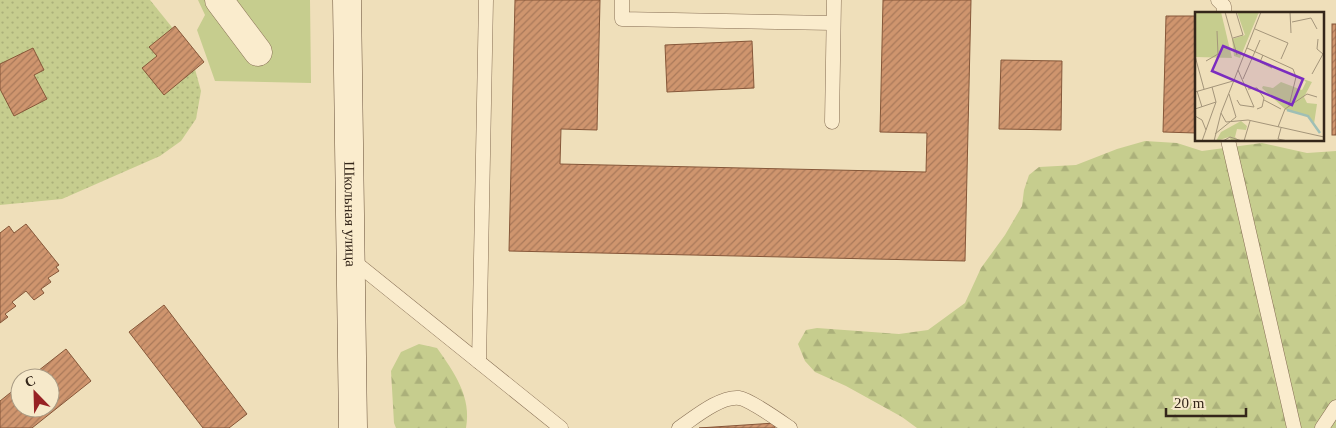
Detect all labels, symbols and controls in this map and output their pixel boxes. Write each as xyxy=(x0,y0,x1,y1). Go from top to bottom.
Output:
inset map xyxy=(1195,12,1324,141)
street label: Школьная улица xyxy=(341,161,359,267)
north arrow xyxy=(10,368,60,418)
text: С xyxy=(23,373,38,390)
scale bar xyxy=(1166,386,1246,418)
text: 20 m xyxy=(1174,395,1205,411)

